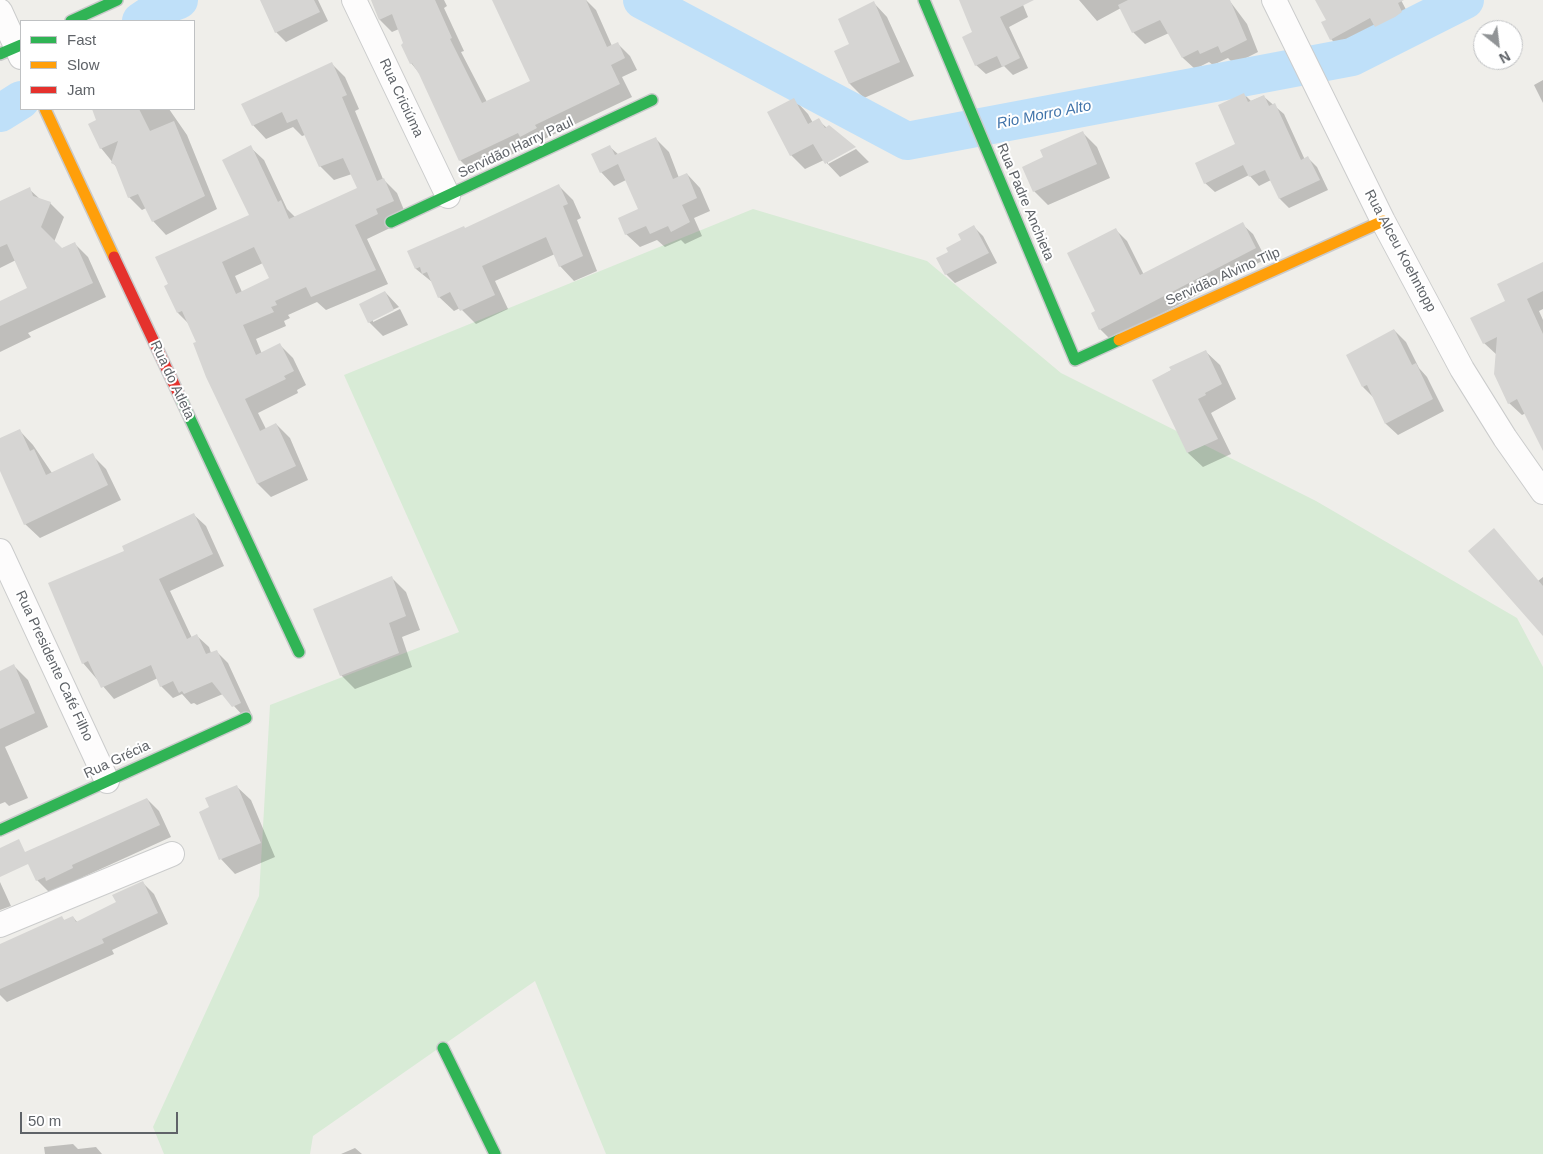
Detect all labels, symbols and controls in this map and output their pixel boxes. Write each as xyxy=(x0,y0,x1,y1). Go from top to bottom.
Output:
legend xyxy=(20,20,195,110)
north arrow xyxy=(1473,20,1523,70)
text: Fast xyxy=(67,31,96,48)
text: N xyxy=(1496,48,1513,67)
text: Slow xyxy=(67,56,100,73)
street label: Rua Criciúma xyxy=(375,56,427,140)
text: Jam xyxy=(67,81,95,98)
water label: Rio Morro Alto xyxy=(995,97,1093,133)
street label: Servidão Harry Paul xyxy=(456,114,576,182)
street label: Rua Padre Anchieta xyxy=(993,141,1057,263)
street label: Rua Alceu Koehntopp xyxy=(1361,187,1439,315)
street label: Servidão Alvino Tilp xyxy=(1163,244,1283,310)
street label: Rua do Atleta xyxy=(146,338,198,422)
street label: Rua Presidente Café Filho xyxy=(12,588,96,744)
street label: Rua Grécia xyxy=(81,737,153,783)
scale bar xyxy=(22,1102,180,1134)
text: 50 m xyxy=(28,1112,61,1129)

